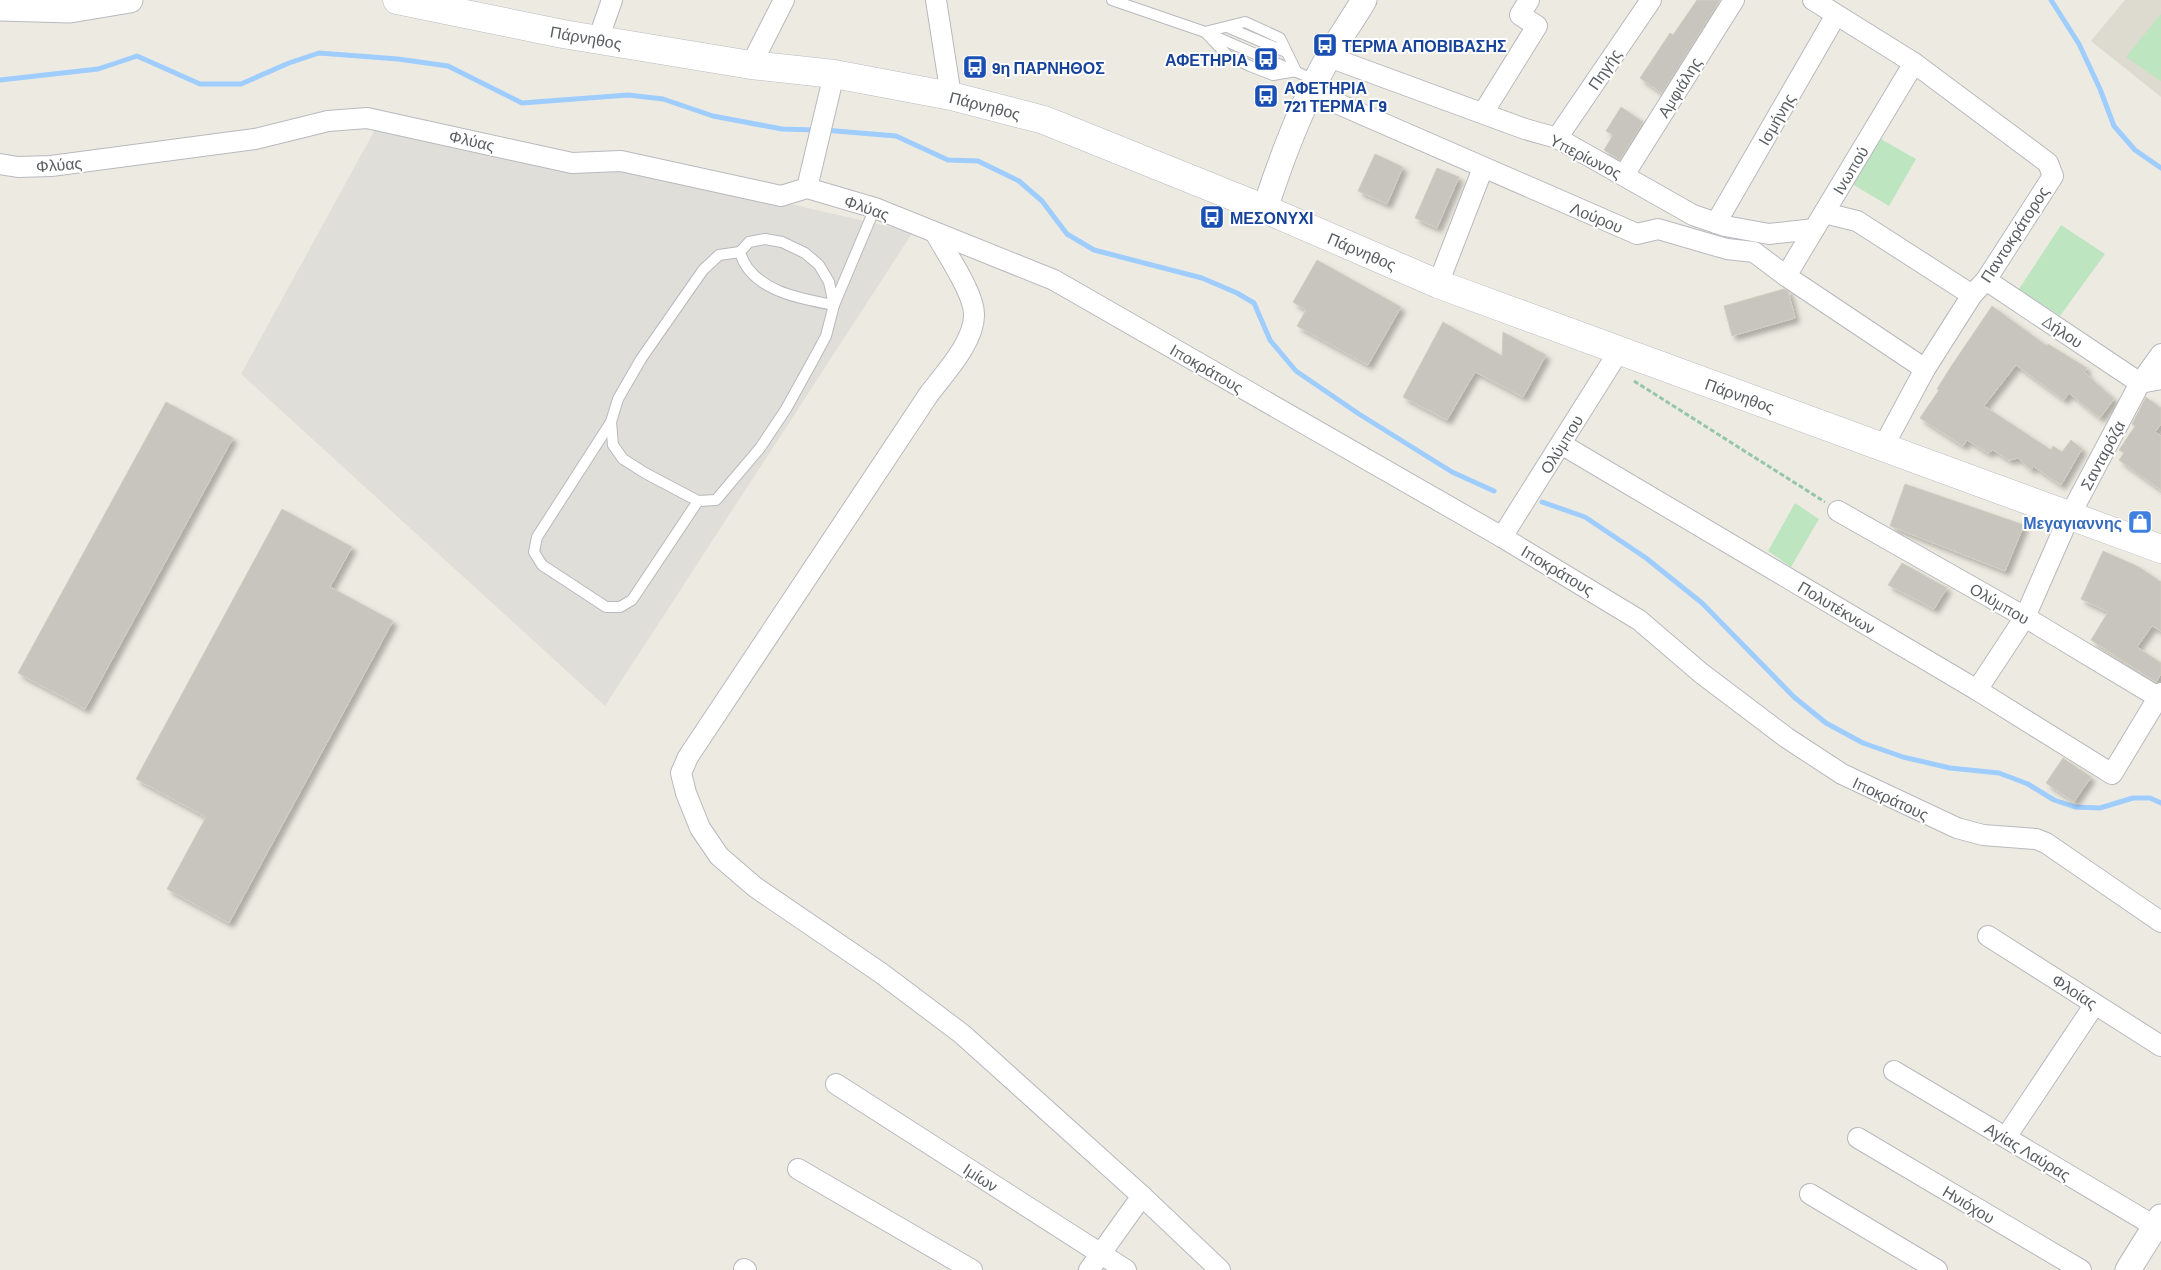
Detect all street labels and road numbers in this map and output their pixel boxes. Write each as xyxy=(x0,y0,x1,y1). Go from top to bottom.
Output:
street label: Πάρνηθος xyxy=(549,21,624,53)
street label: Πηγής xyxy=(1584,45,1625,93)
street label: Αμφιάλης xyxy=(1653,53,1705,121)
street label: Πάρνηθος xyxy=(948,87,1023,123)
street label: Ισμήνης xyxy=(1754,90,1799,148)
street label: Φλύας xyxy=(447,126,497,155)
street label: Υπερίωνος xyxy=(1547,130,1625,182)
street label: Ινωπού xyxy=(1828,142,1872,198)
street label: Φλύας xyxy=(35,153,83,175)
street label: Παντοκράτορος xyxy=(1976,182,2052,286)
street label: Φλύας xyxy=(842,191,892,224)
street label: Λούρου xyxy=(1568,197,1626,237)
street label: Πάρνηθος xyxy=(1325,228,1399,274)
street label: Δήλου xyxy=(2039,311,2087,351)
street label: Ιποκράτους xyxy=(1167,339,1247,397)
street label: Πάρνηθος xyxy=(1703,374,1777,416)
street label: Ολύμπου xyxy=(1536,411,1586,477)
street label: Σανταρόζα xyxy=(2076,417,2129,493)
street label: Ιποκράτους xyxy=(1518,541,1598,599)
street label: Πολυτέκνων xyxy=(1795,577,1879,637)
street label: Ολύμπου xyxy=(1967,578,2033,628)
street label: Ιποκράτους xyxy=(1850,772,1932,824)
street label: Φλοίας xyxy=(2049,969,2101,1013)
street label: Αγίας Λαύρας xyxy=(1982,1118,2075,1184)
street label: Ιμίων xyxy=(960,1159,1002,1195)
street label: Ηνιόχου xyxy=(1940,1181,1998,1227)

